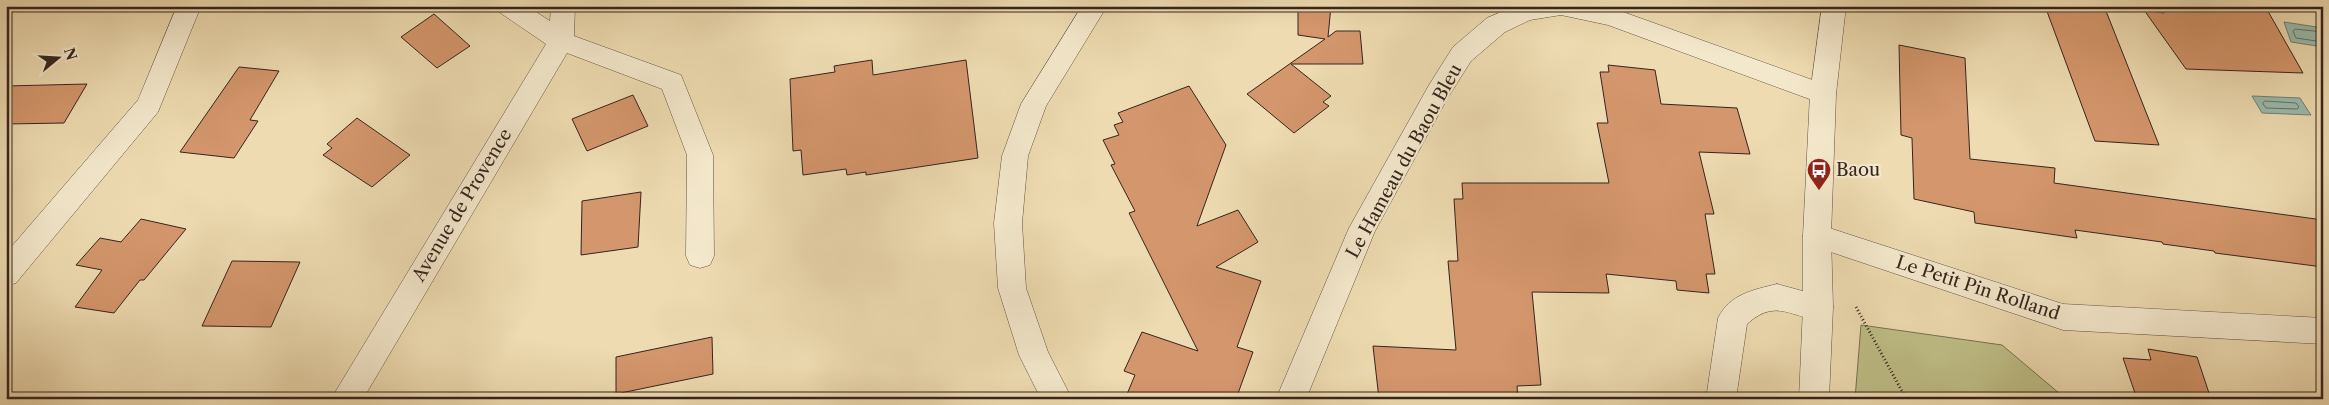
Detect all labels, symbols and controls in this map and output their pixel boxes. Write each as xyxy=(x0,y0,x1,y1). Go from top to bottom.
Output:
north arrow xyxy=(32,32,82,82)
text: N xyxy=(60,45,81,63)
street label: Le Hameau du Baou Bleu xyxy=(1341,60,1467,262)
street label: Avenue de Provence xyxy=(407,125,516,286)
bus stop icon: Baou xyxy=(1806,157,1832,191)
place label: Baou xyxy=(1836,159,1880,181)
street label: Le Petit Pin Rolland xyxy=(1893,251,2063,325)

